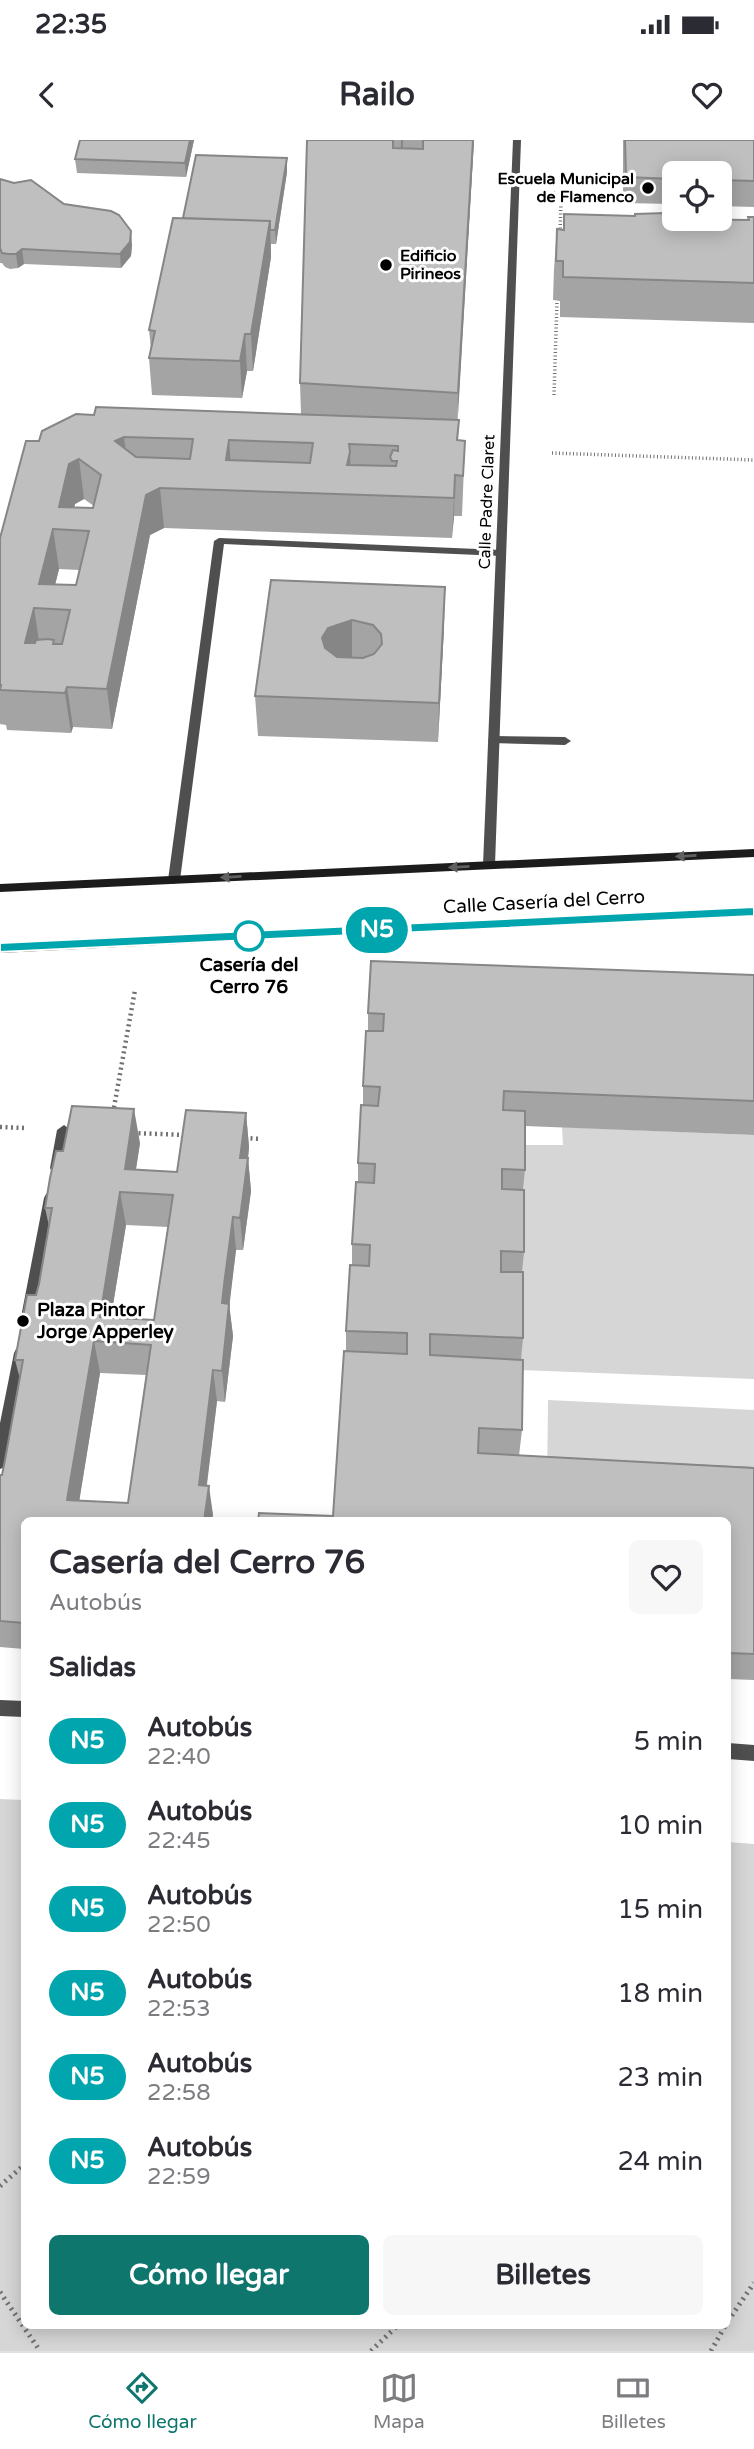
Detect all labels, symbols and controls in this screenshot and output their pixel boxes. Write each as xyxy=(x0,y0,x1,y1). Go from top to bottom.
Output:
text: 22:35 xyxy=(35,9,107,40)
icon: back xyxy=(28,76,66,114)
text: Railo xyxy=(339,76,415,114)
icon: heart xyxy=(688,76,726,114)
map controls xyxy=(662,161,732,231)
button: locate xyxy=(662,161,732,231)
place label: Escuela Municipal de Flamenco xyxy=(497,169,634,207)
marker: Escuela Municipal de Flamenco xyxy=(640,180,656,196)
place label: Edificio Pirineos xyxy=(400,246,461,284)
marker: Edificio Pirineos xyxy=(378,257,394,273)
street label: Calle Padre Claret xyxy=(475,434,499,570)
one-way arrow xyxy=(675,851,697,862)
one-way arrow xyxy=(447,861,469,872)
one-way arrow xyxy=(220,872,242,883)
street label: Calle Casería del Cerro xyxy=(442,886,646,918)
line badge: N5 xyxy=(346,907,408,953)
text: N5 xyxy=(360,915,394,944)
marker: Casería del Cerro 76 xyxy=(234,921,264,951)
place label: Casería del Cerro 76 xyxy=(200,954,298,998)
place label: Plaza Pintor Jorge Apperley xyxy=(36,1299,175,1344)
marker: Plaza Pintor Jorge Apperley xyxy=(15,1313,31,1329)
button: heart xyxy=(629,1540,703,1614)
text: Casería del Cerro 76 xyxy=(49,1543,365,1582)
text: Autobús xyxy=(49,1589,142,1617)
text: Salidas xyxy=(49,1652,136,1683)
text: Autobús xyxy=(147,1712,252,1743)
text: N5 xyxy=(70,1726,105,1755)
text: 5 min xyxy=(634,1726,703,1757)
text: 22:40 xyxy=(147,1743,211,1771)
text: Autobús xyxy=(147,1796,252,1827)
text: N5 xyxy=(70,1810,105,1839)
text: 10 min xyxy=(617,1810,703,1841)
text: 22:45 xyxy=(147,1827,211,1855)
text: Autobús xyxy=(147,1880,252,1911)
text: N5 xyxy=(70,1894,105,1923)
text: 15 min xyxy=(617,1894,703,1925)
text: 22:50 xyxy=(147,1911,211,1939)
text: Autobús xyxy=(147,1964,252,1995)
text: N5 xyxy=(70,1978,105,2007)
text: 18 min xyxy=(617,1978,703,2009)
text: 22:53 xyxy=(147,1995,211,2023)
text: Autobús xyxy=(147,2048,252,2079)
text: N5 xyxy=(70,2062,105,2091)
text: 23 min xyxy=(617,2062,703,2093)
text: 22:58 xyxy=(147,2079,211,2107)
text: Autobús xyxy=(147,2132,252,2163)
text: N5 xyxy=(70,2146,105,2175)
text: 24 min xyxy=(617,2146,703,2177)
text: 22:59 xyxy=(147,2163,211,2191)
button: Cómo llegar xyxy=(49,2235,369,2315)
button: Billetes xyxy=(383,2235,703,2315)
tab: Cómo llegar xyxy=(88,2369,197,2433)
tab: Mapa xyxy=(373,2369,425,2433)
tab: Billetes xyxy=(601,2369,666,2433)

